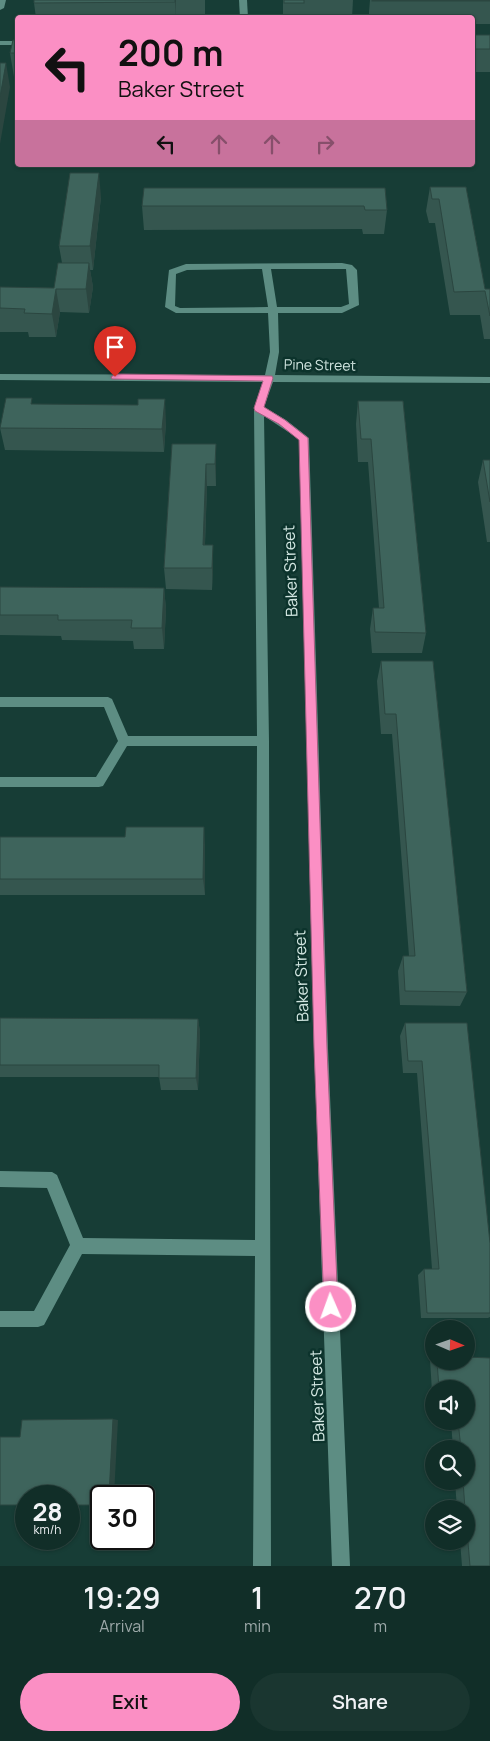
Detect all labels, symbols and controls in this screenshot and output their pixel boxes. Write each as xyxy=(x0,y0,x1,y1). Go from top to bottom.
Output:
text: 200 m xyxy=(118,29,223,77)
icon: left xyxy=(35,35,100,100)
text: Baker Street xyxy=(118,74,244,104)
icon: left xyxy=(152,130,180,158)
icon: ahead xyxy=(205,130,233,158)
icon: ahead xyxy=(258,130,286,158)
icon: right xyxy=(311,130,339,158)
pin xyxy=(94,326,136,377)
icon: arrive xyxy=(101,333,129,361)
street label: Pine Street xyxy=(284,354,357,375)
street label: Baker Street xyxy=(277,525,303,617)
street label: Baker Street xyxy=(288,930,314,1022)
position arrow xyxy=(304,1280,356,1332)
north arrow xyxy=(425,1320,475,1370)
map controls xyxy=(425,1320,475,1550)
street label: Baker Street xyxy=(304,1350,330,1442)
button: sound xyxy=(425,1380,475,1430)
button: search xyxy=(425,1440,475,1490)
speed limit sign: 30 xyxy=(90,1485,155,1550)
text: 28 xyxy=(32,1494,63,1529)
button: layers xyxy=(425,1500,475,1550)
text: km/h xyxy=(34,1521,61,1538)
text: 19:29 xyxy=(83,1577,161,1618)
text: 1 xyxy=(251,1577,264,1618)
text: 270 xyxy=(354,1577,407,1618)
text: Arrival xyxy=(99,1615,145,1637)
text: min xyxy=(244,1615,271,1637)
text: m xyxy=(374,1615,387,1637)
button: Exit xyxy=(20,1673,240,1731)
button: Share xyxy=(250,1673,470,1731)

